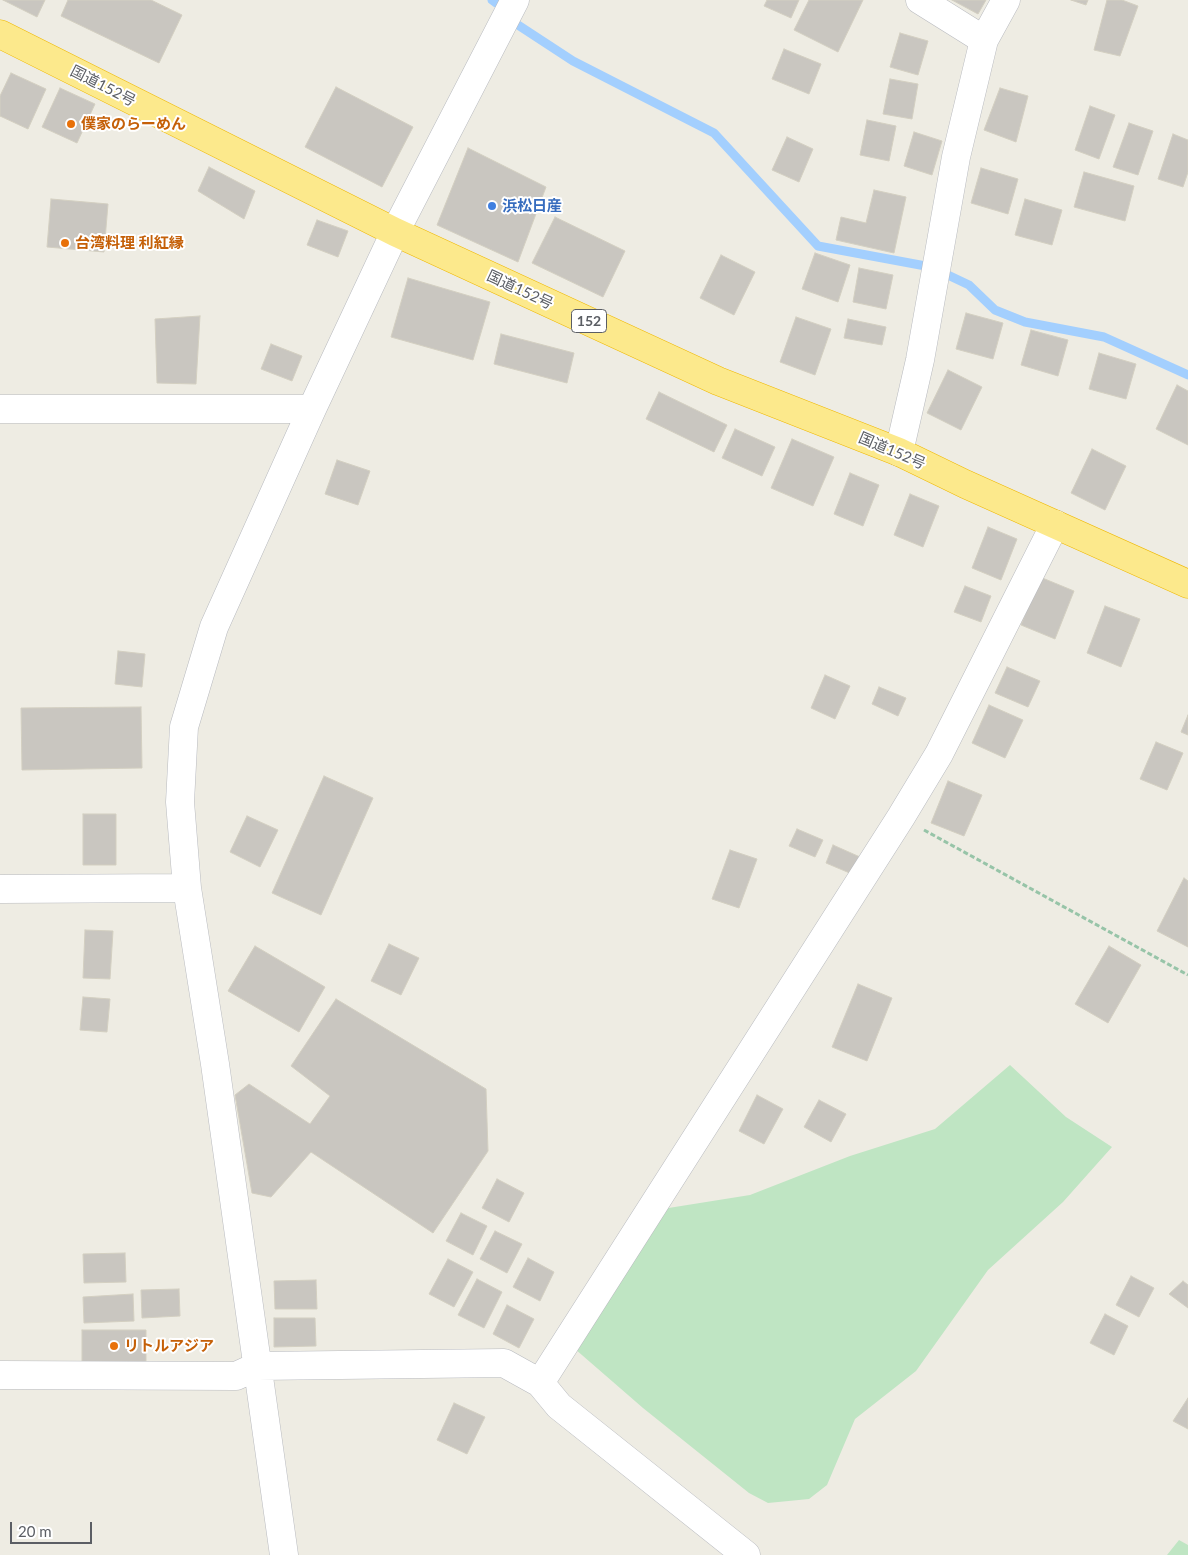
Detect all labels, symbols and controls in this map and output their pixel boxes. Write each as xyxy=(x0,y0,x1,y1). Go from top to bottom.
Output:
street label: 国道152号 xyxy=(67,62,139,110)
place label: 僕家のらーめん xyxy=(81,115,186,133)
marker: 僕家のらーめん xyxy=(65,118,77,130)
place label: 浜松日産 xyxy=(502,197,562,215)
marker: 浜松日産 xyxy=(486,200,498,212)
place label: 台湾料理 利紅縁 xyxy=(75,234,184,252)
marker: 台湾料理 利紅縁 xyxy=(59,237,71,249)
street label: 国道152号 xyxy=(484,267,556,313)
road number: 152 xyxy=(572,310,606,332)
street label: 国道152号 xyxy=(856,429,928,473)
place label: リトルアジア xyxy=(124,1337,214,1355)
marker: リトルアジア xyxy=(108,1340,120,1352)
scale bar xyxy=(12,1512,95,1544)
text: 20 m xyxy=(18,1522,52,1540)

